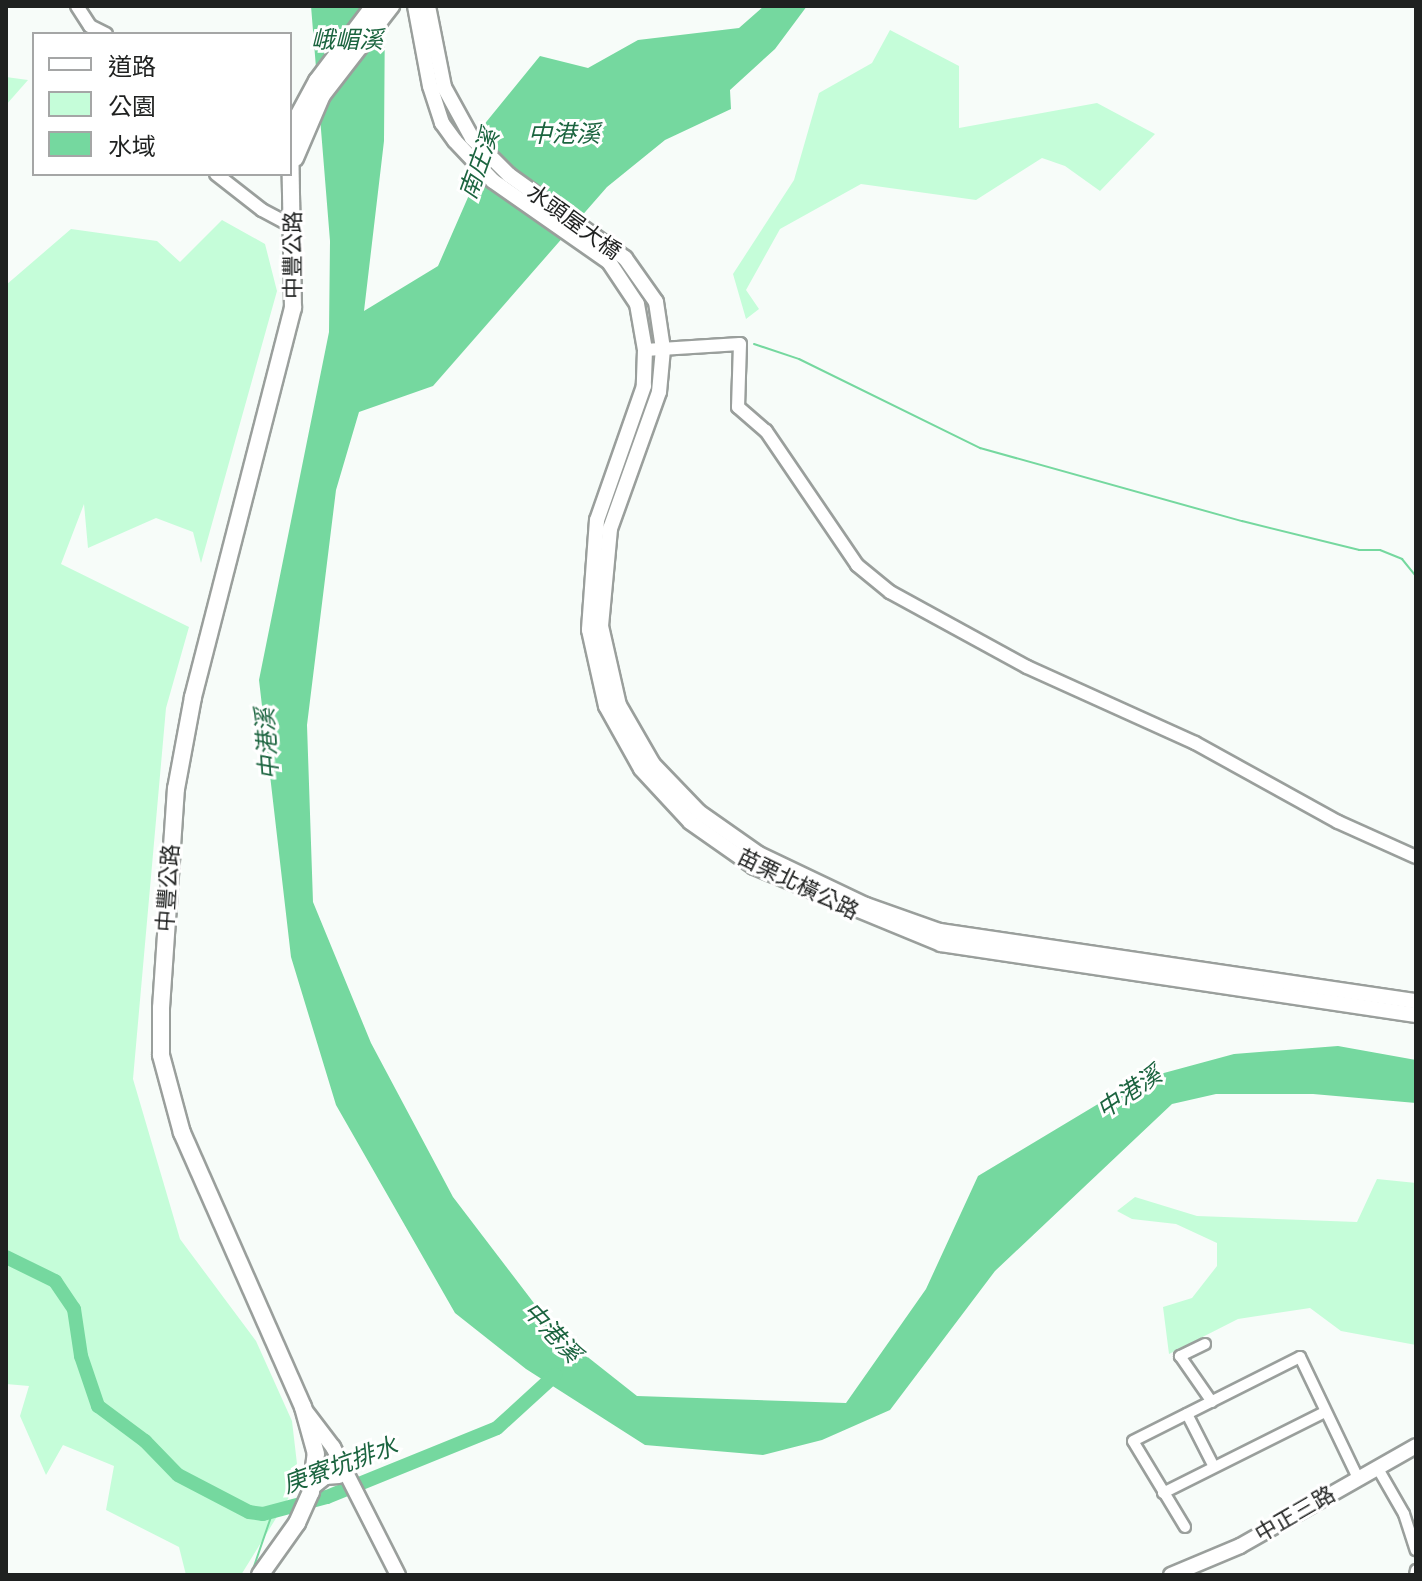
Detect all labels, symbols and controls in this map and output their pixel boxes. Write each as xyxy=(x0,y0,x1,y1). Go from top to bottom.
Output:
water label: 峨嵋溪 xyxy=(311,26,383,54)
legend xyxy=(32,32,292,176)
text: 道路 xyxy=(108,52,156,81)
text: 公園 xyxy=(108,92,156,121)
water label: 中港溪 xyxy=(528,120,600,148)
water label: 南庄溪 xyxy=(453,125,505,203)
text: 水域 xyxy=(108,132,156,161)
street label: 水頭屋大橋 xyxy=(522,179,626,265)
street label: 中豐公路 xyxy=(280,211,306,299)
water label: 中港溪 xyxy=(250,707,284,781)
street label: 中豐公路 xyxy=(152,843,184,933)
street label: 苗栗北橫公路 xyxy=(733,843,863,925)
water label: 中港溪 xyxy=(1091,1060,1167,1124)
water label: 中港溪 xyxy=(517,1296,587,1368)
water label: 庚寮坑排水 xyxy=(279,1431,401,1499)
street label: 中正三路 xyxy=(1250,1481,1340,1547)

